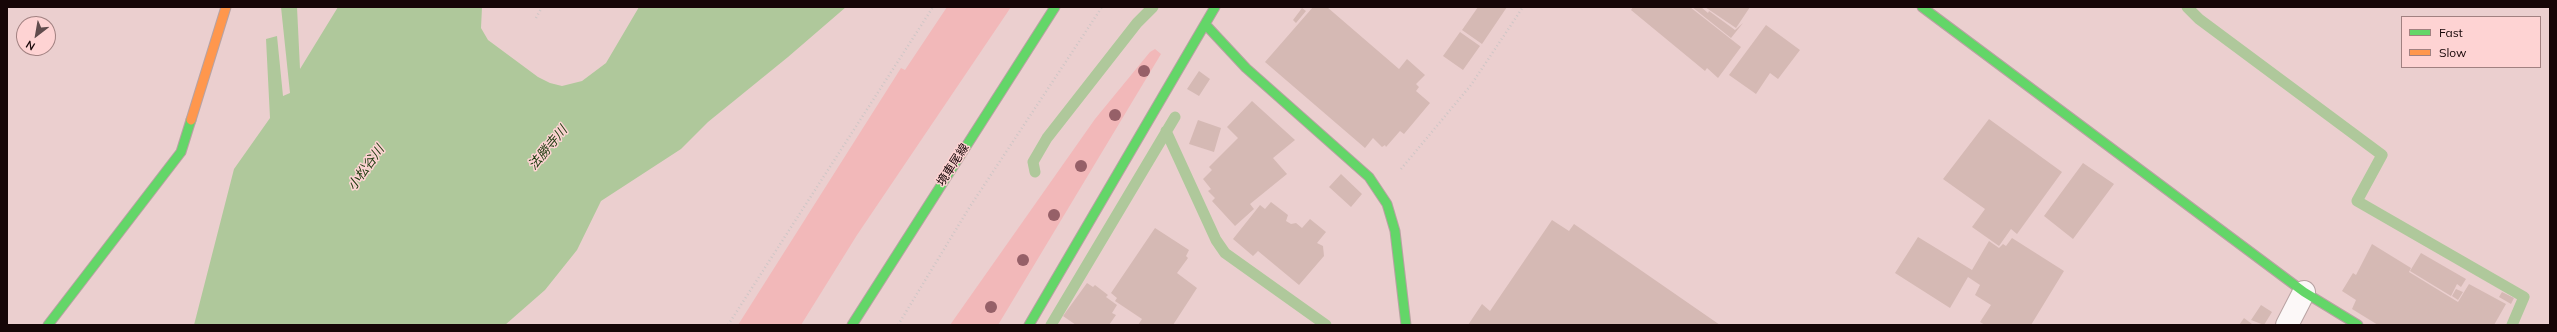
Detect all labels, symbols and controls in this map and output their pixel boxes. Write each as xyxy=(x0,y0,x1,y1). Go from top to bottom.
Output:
north arrow xyxy=(16,16,56,56)
legend xyxy=(2401,16,2541,68)
text: Fast xyxy=(2439,25,2463,40)
text: N xyxy=(23,37,38,54)
text: Slow xyxy=(2439,45,2467,60)
water label: 法勝寺川 xyxy=(525,123,571,173)
street label: 境車尾線 xyxy=(934,141,972,189)
water label: 小松谷川 xyxy=(344,142,388,194)

